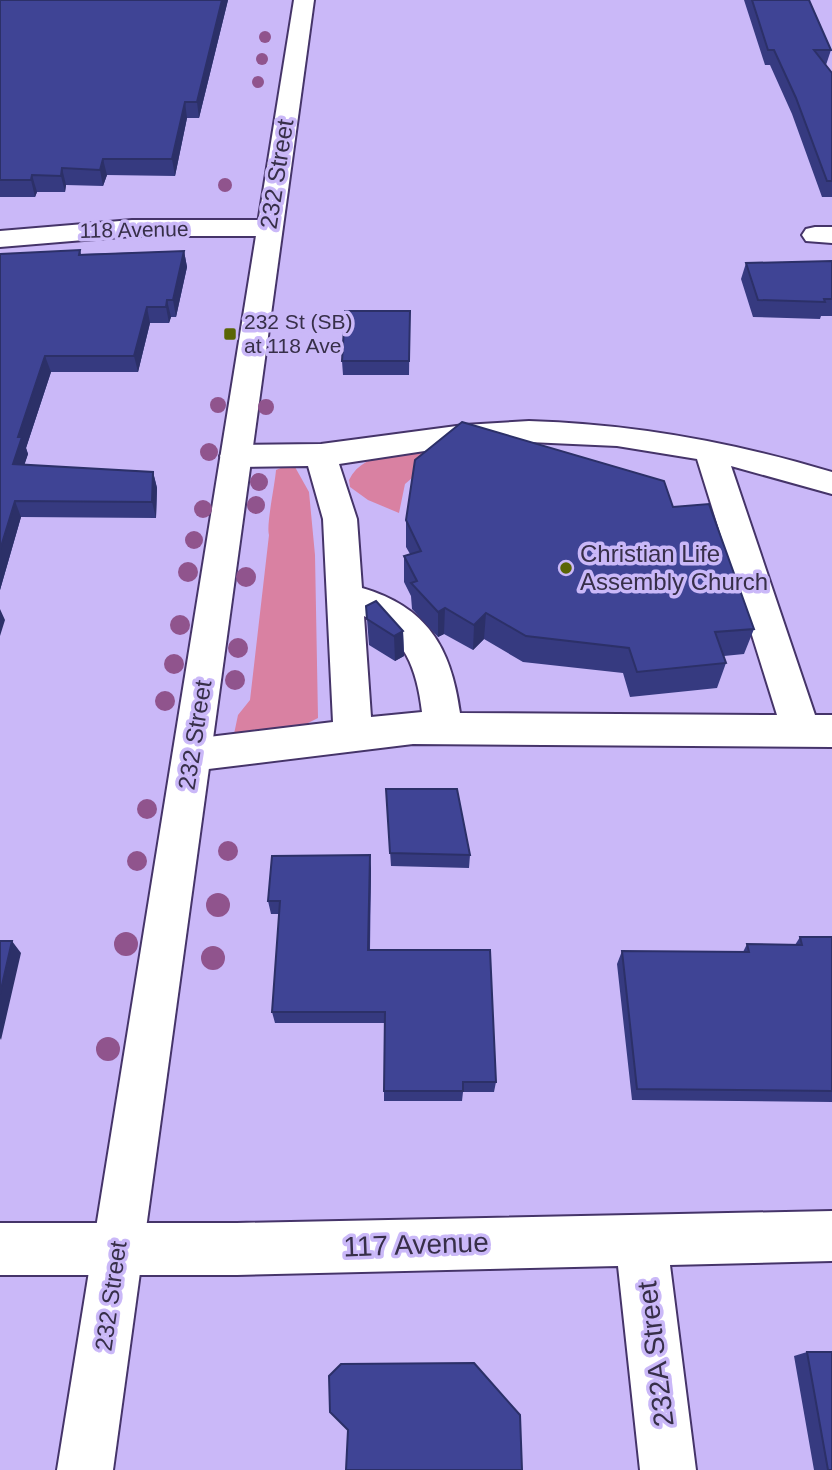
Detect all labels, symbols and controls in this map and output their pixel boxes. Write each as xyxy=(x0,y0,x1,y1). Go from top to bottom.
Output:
street label: 232 Street xyxy=(255,117,299,231)
street label: 118 Avenue xyxy=(79,217,189,242)
place label: 232 St (SB) at 118 Ave xyxy=(244,310,353,357)
marker: 232 St (SB) at 118 Ave xyxy=(222,326,238,342)
place label: Christian Life Assembly Church xyxy=(580,540,768,595)
marker: Christian Life Assembly Church xyxy=(558,560,574,576)
street label: 232 Street xyxy=(173,678,217,792)
street label: 117 Avenue xyxy=(343,1226,489,1263)
street label: 232 Street xyxy=(89,1239,132,1353)
street label: 232A Street xyxy=(631,1279,680,1428)

